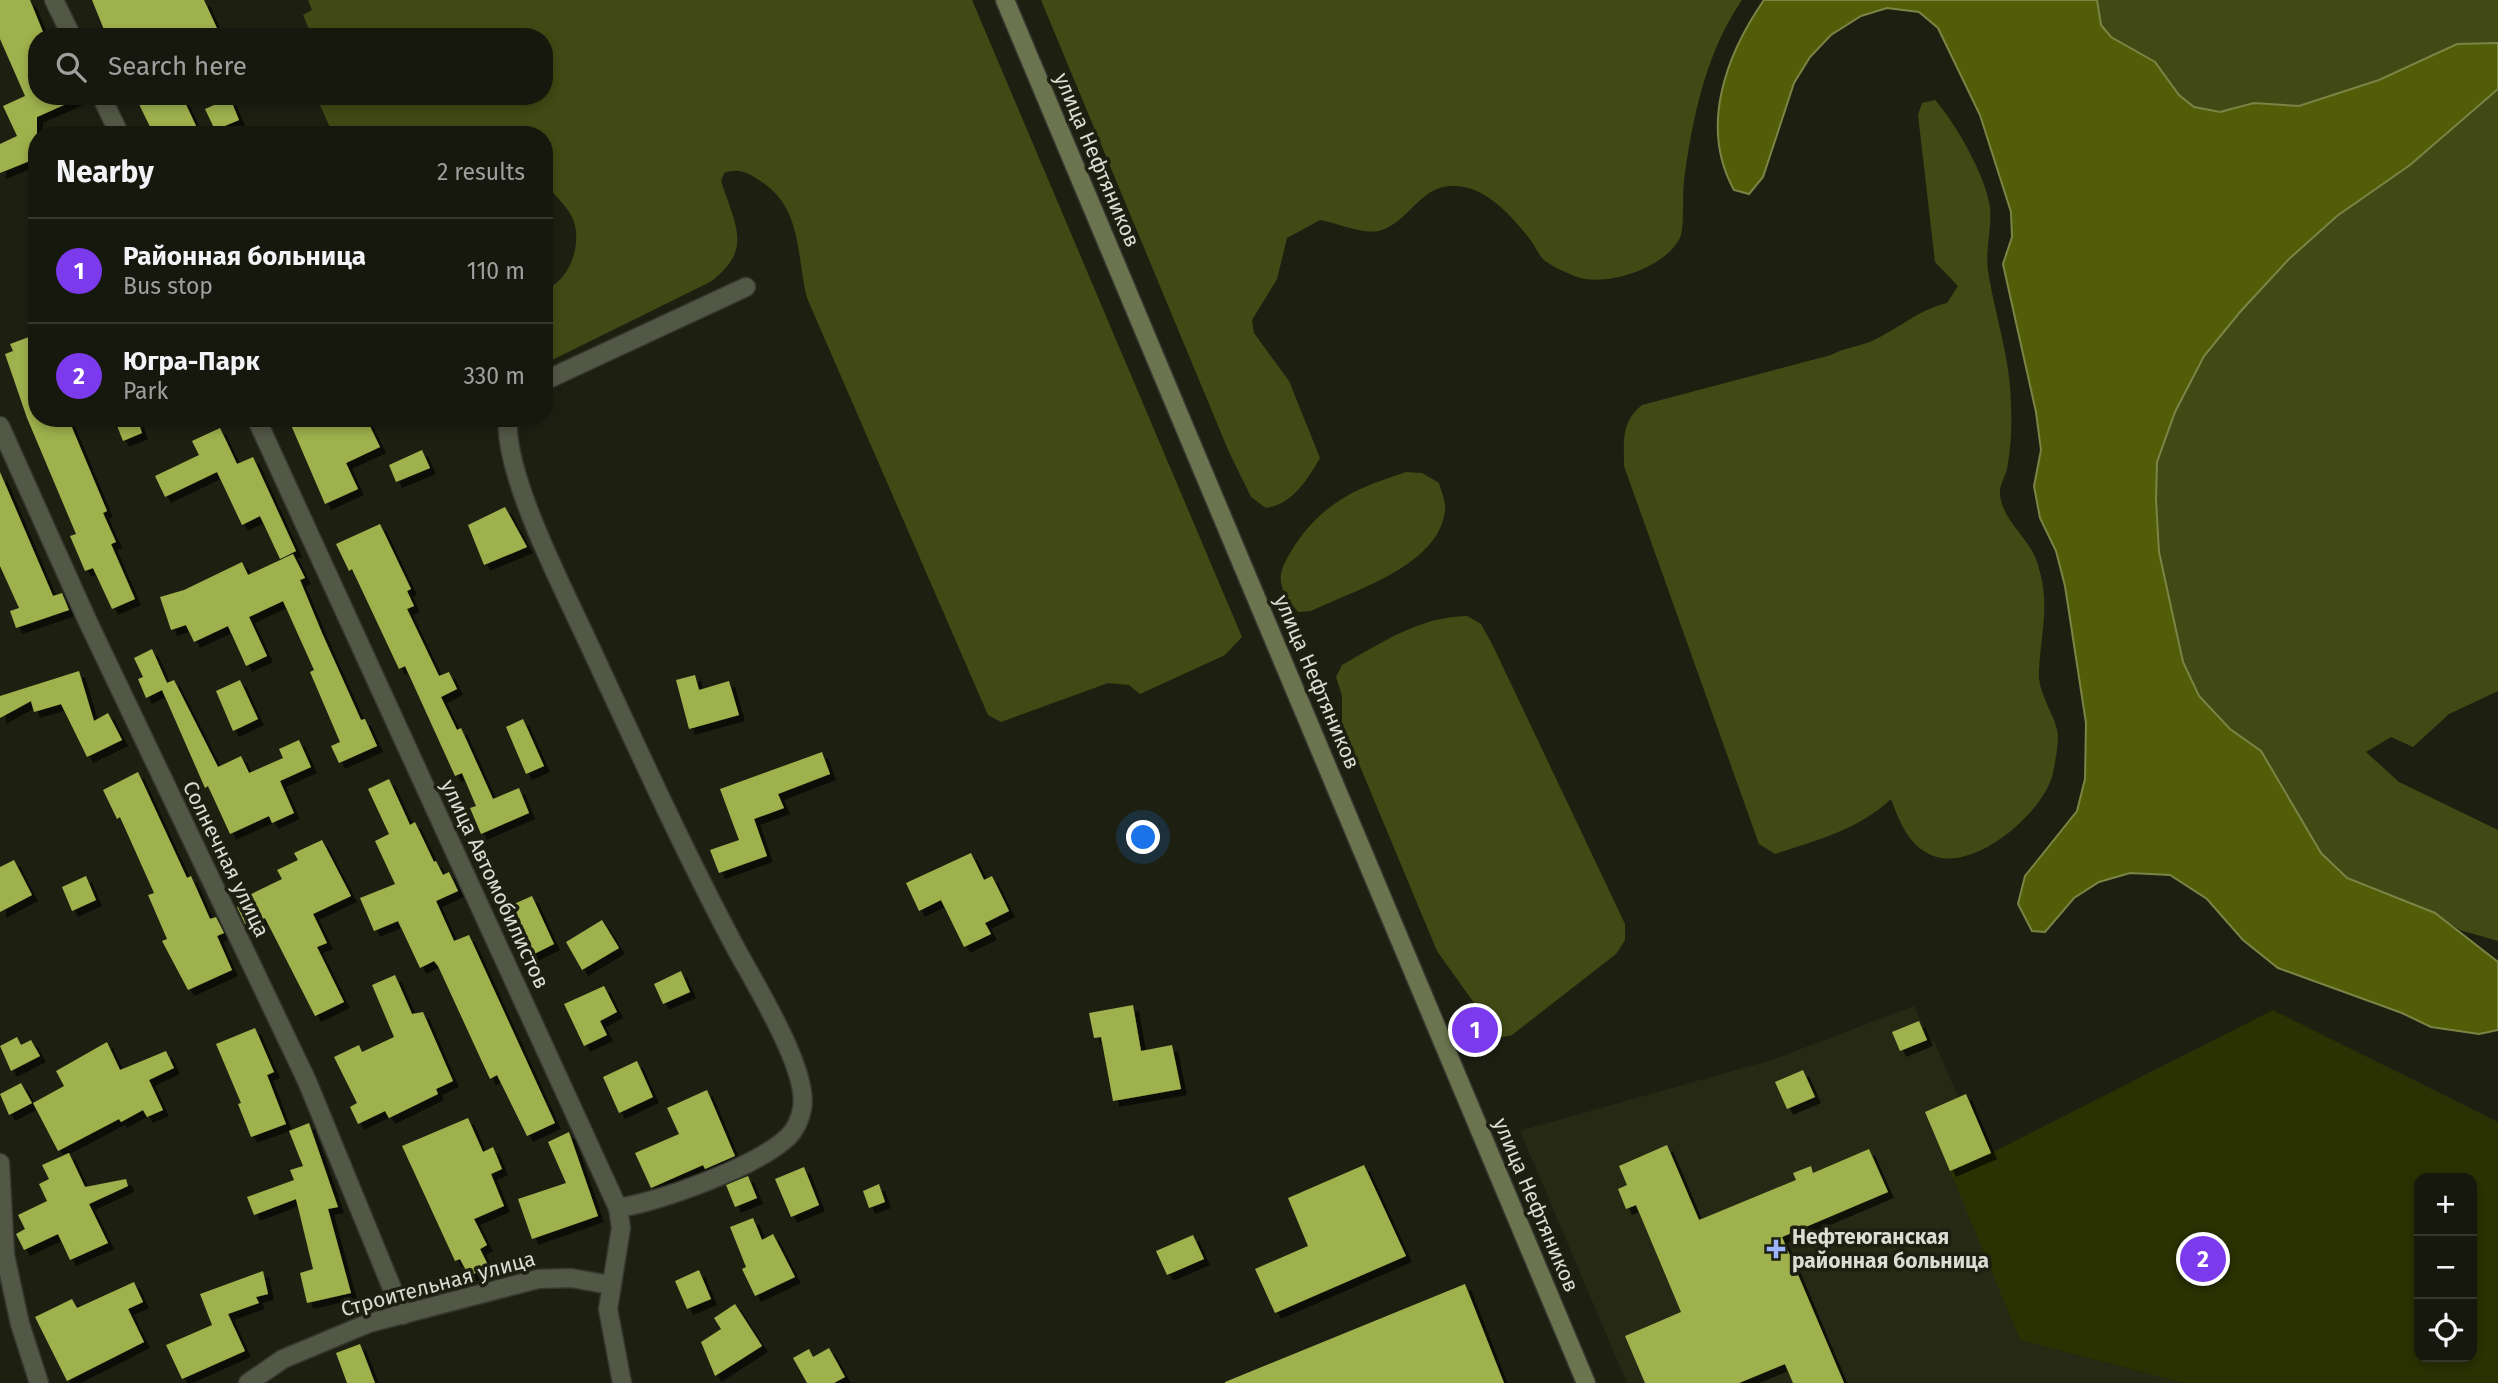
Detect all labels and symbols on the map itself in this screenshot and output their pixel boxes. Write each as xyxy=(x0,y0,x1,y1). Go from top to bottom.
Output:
street label: улица Нефтяников xyxy=(1049,69,1145,251)
street label: улица Нефтяников xyxy=(1269,591,1365,773)
street label: улица Автомобилистов xyxy=(435,775,555,993)
street label: Солнечная улица xyxy=(177,777,275,941)
your location xyxy=(1126,820,1160,854)
pin: 1 xyxy=(1452,1004,1498,1056)
street label: улица Нефтяников xyxy=(1488,1114,1584,1296)
place label: Нефтеюганская районная больница xyxy=(1792,1224,1989,1274)
pin: 2 xyxy=(2180,1233,2226,1285)
marker: Нефтеюганская районная больница xyxy=(1766,1239,1786,1259)
street label: Строительная улица xyxy=(338,1246,538,1322)

